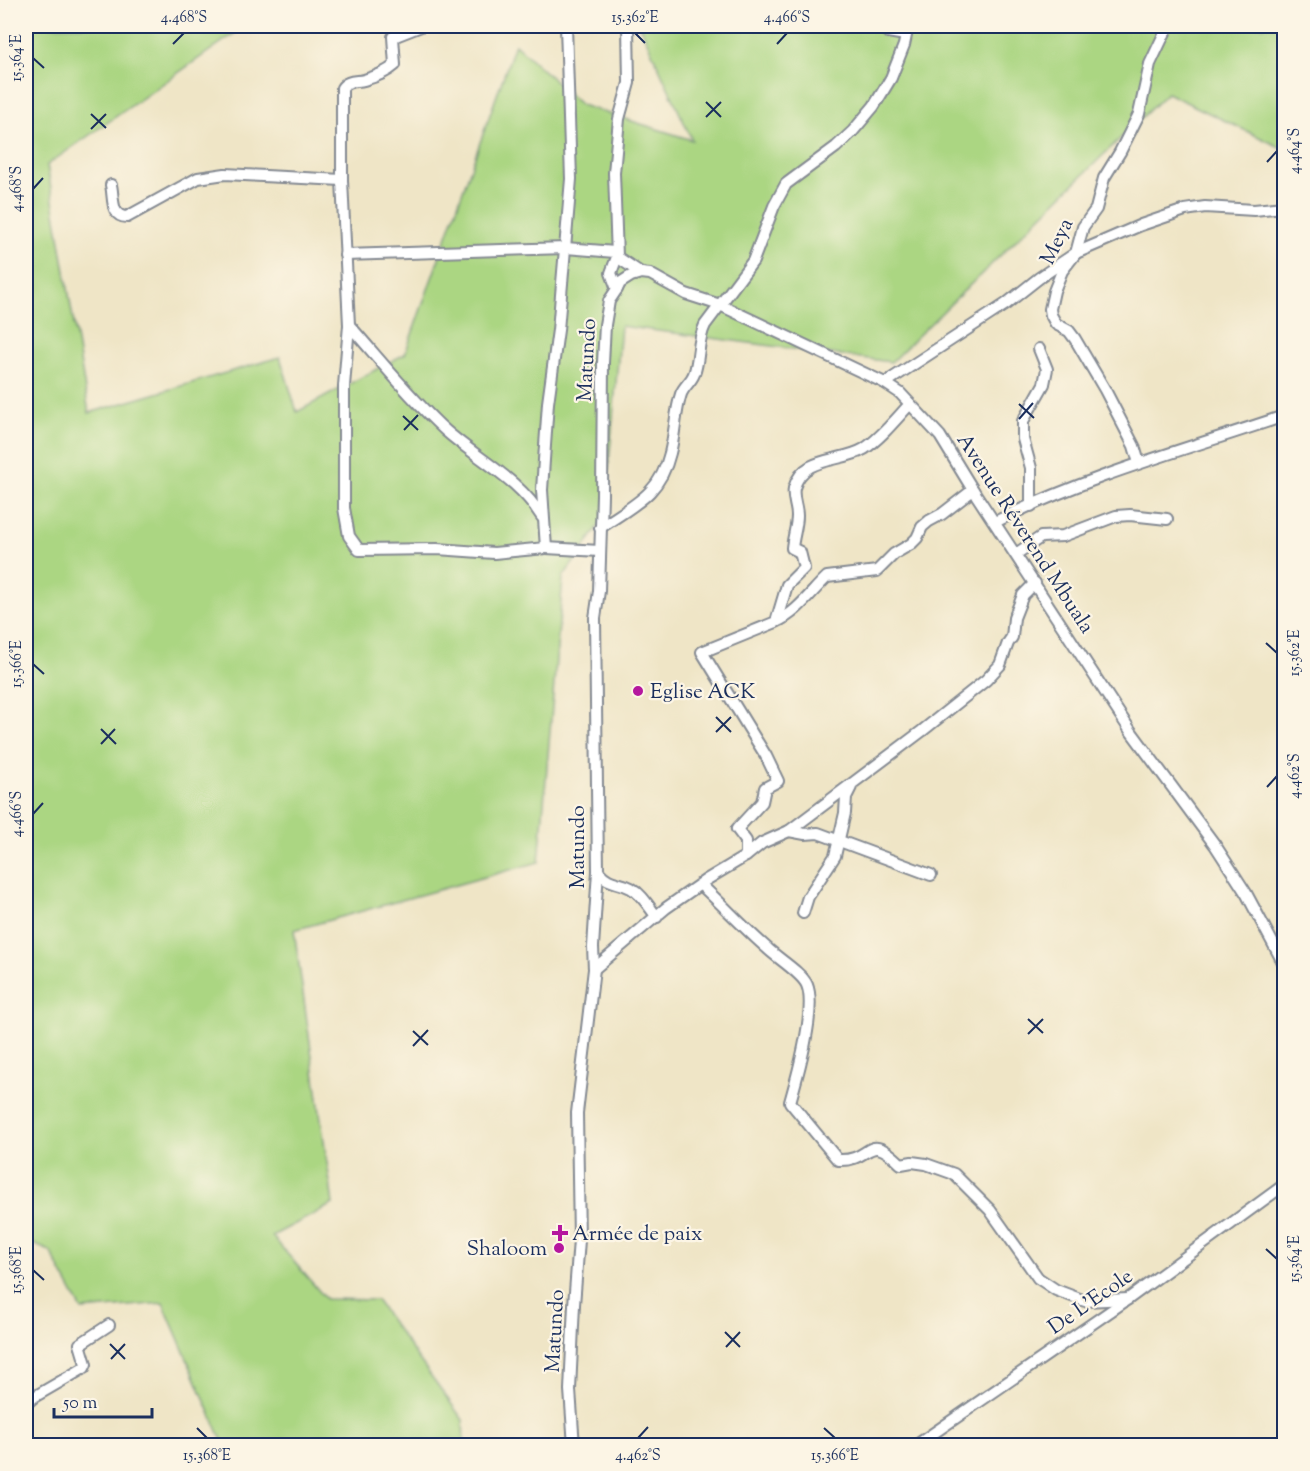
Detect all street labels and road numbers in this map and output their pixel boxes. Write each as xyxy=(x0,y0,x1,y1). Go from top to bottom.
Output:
street label: Meya xyxy=(1034,213,1082,270)
street label: Matundo xyxy=(571,318,605,403)
street label: Avenue Réverend Mbuala xyxy=(948,428,1101,640)
street label: Matundo xyxy=(564,805,594,889)
street label: De L'Ecole xyxy=(1043,1262,1140,1343)
street label: Matundo xyxy=(539,1289,573,1374)

